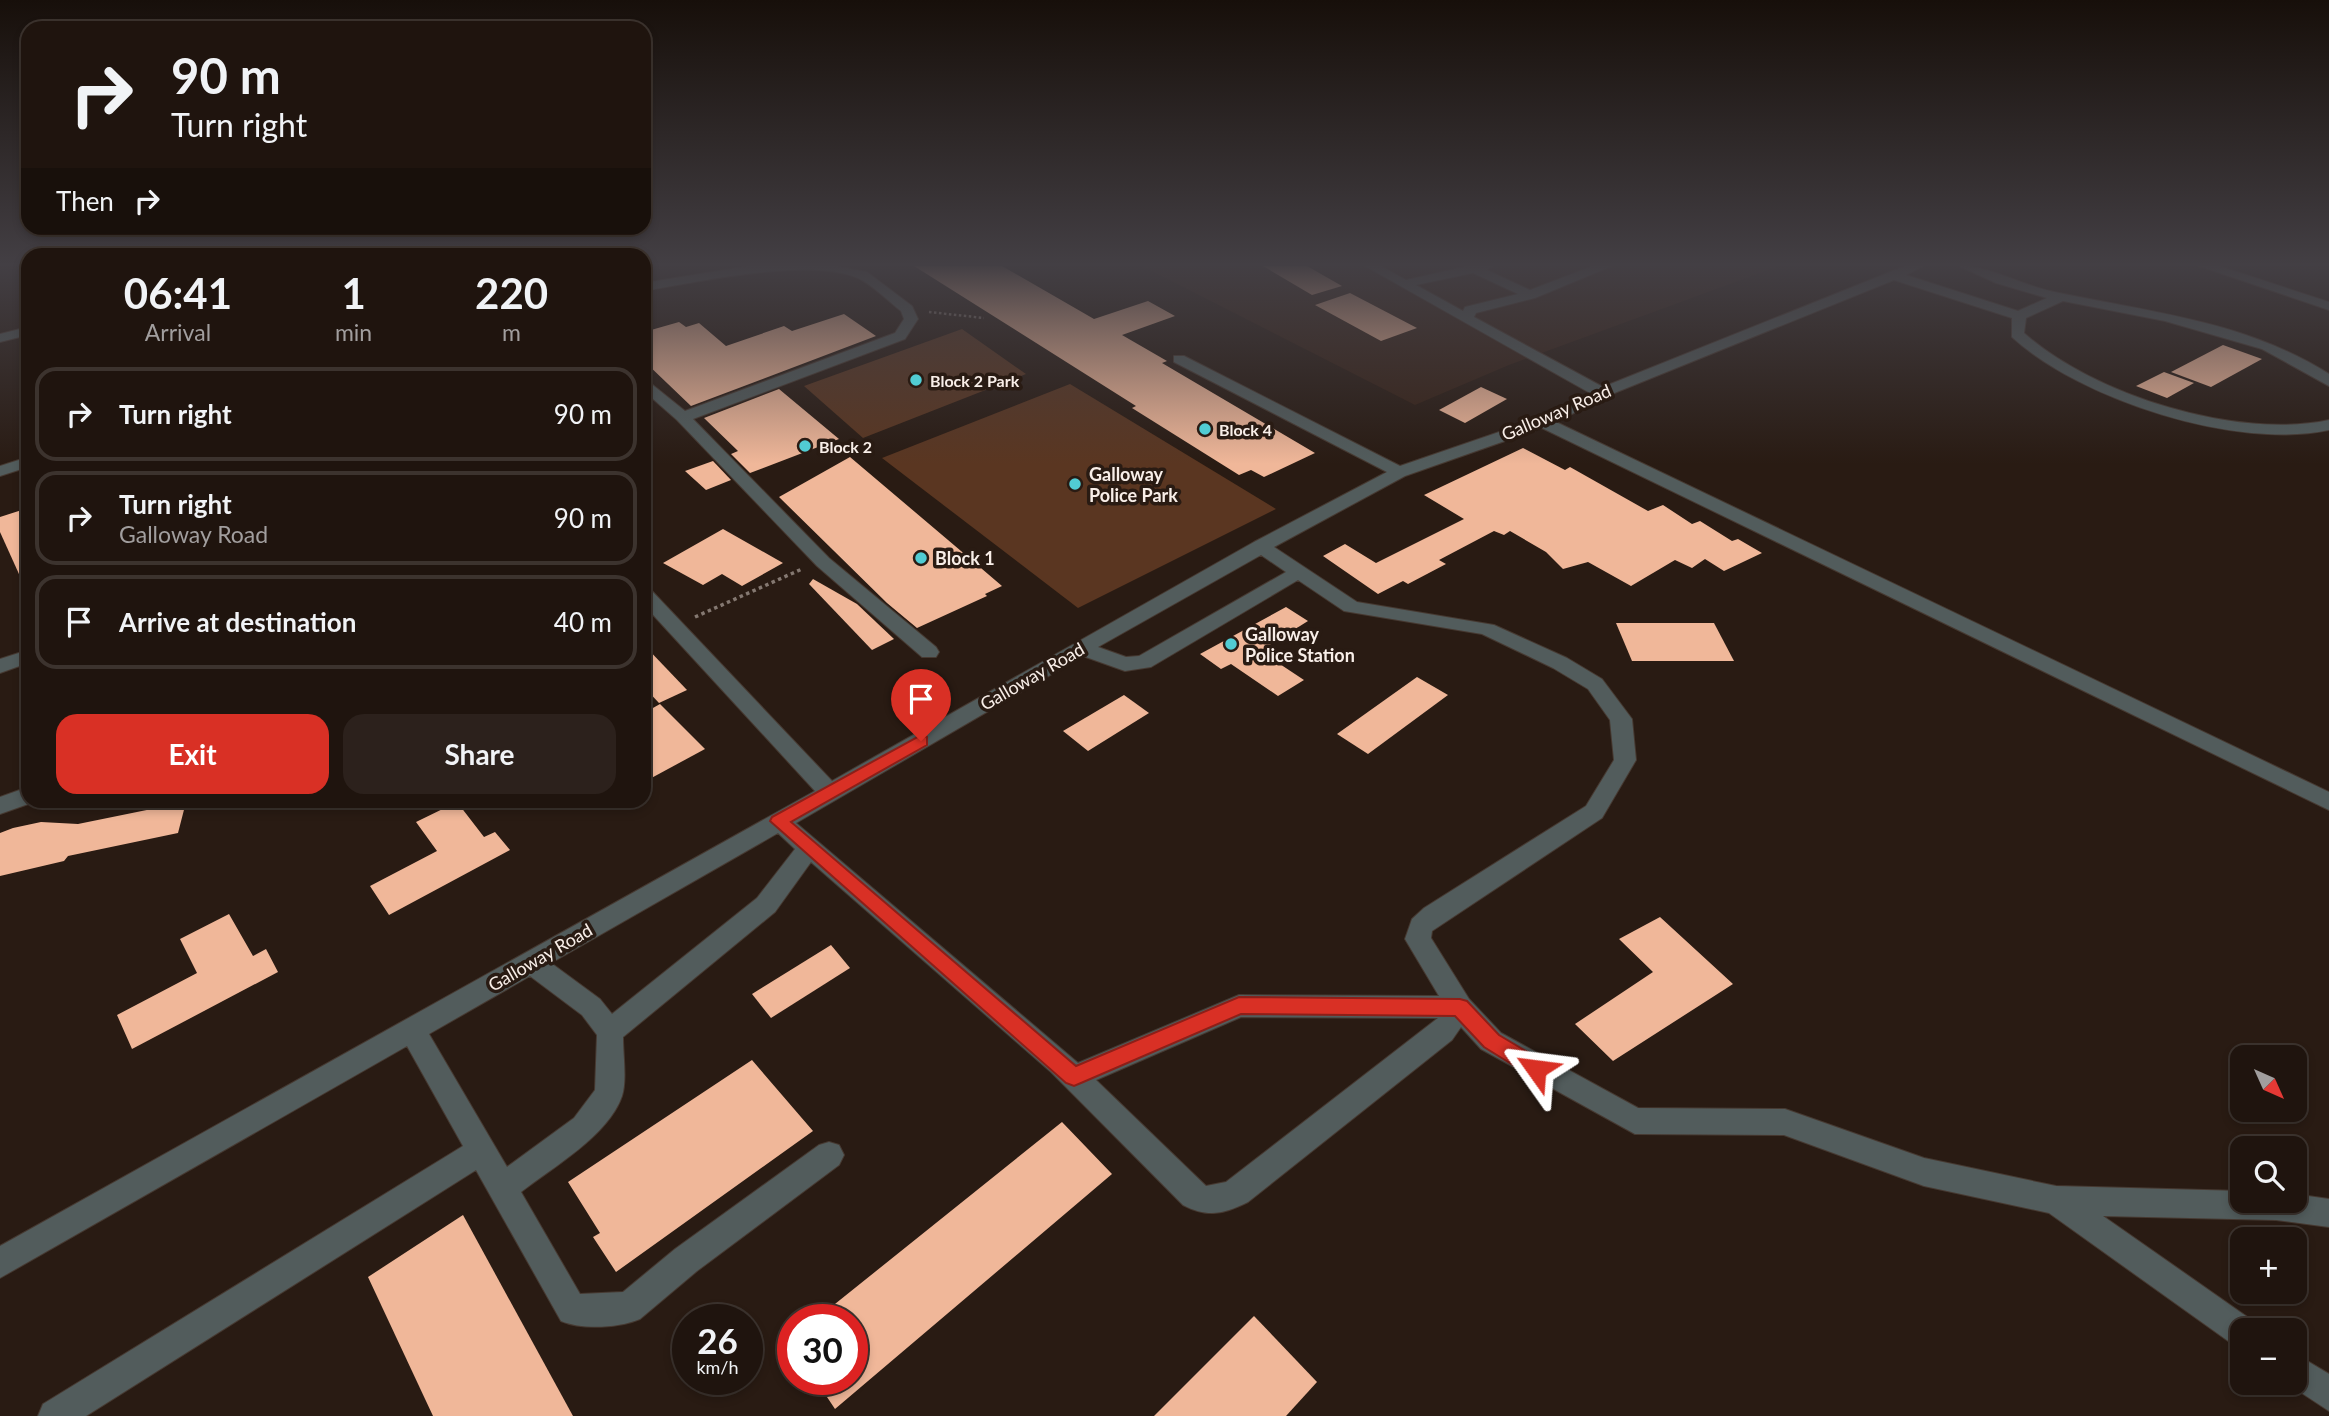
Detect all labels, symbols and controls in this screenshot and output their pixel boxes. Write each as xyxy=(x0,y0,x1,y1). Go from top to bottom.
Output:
text: 90 m xyxy=(171,46,281,104)
icon: right xyxy=(56,49,147,140)
text: Turn right xyxy=(171,105,307,144)
icon: right xyxy=(128,182,166,220)
text: Then xyxy=(56,185,114,217)
text: 06:41 xyxy=(124,268,232,318)
text: 1 xyxy=(341,268,366,318)
text: 220 xyxy=(475,268,548,318)
text: Arrival xyxy=(145,318,211,346)
text: min xyxy=(335,318,372,346)
text: m xyxy=(502,318,521,346)
place label: Block 2 Park xyxy=(930,371,1020,390)
marker: Block 2 Park xyxy=(908,372,924,388)
street label: Galloway Road xyxy=(1498,379,1614,445)
icon: right xyxy=(60,395,98,433)
text: Turn right xyxy=(119,398,232,430)
text: 90 m xyxy=(554,398,612,430)
place label: Block 4 xyxy=(1219,420,1272,439)
marker: Block 4 xyxy=(1197,421,1213,437)
place label: Block 2 xyxy=(819,437,872,456)
marker: Block 2 xyxy=(797,438,813,454)
place label: Galloway Police Park xyxy=(1089,463,1178,506)
marker: Galloway Police Park xyxy=(1067,476,1083,492)
text: Turn right xyxy=(119,488,232,520)
icon: right xyxy=(60,499,98,537)
text: 90 m xyxy=(554,502,612,534)
text: Galloway Road xyxy=(119,520,268,548)
place label: Block 1 xyxy=(935,547,995,569)
marker: Block 1 xyxy=(913,550,929,566)
icon: arrive xyxy=(60,603,98,641)
text: Arrive at destination xyxy=(119,606,356,638)
text: 40 m xyxy=(554,606,612,638)
place label: Galloway Police Station xyxy=(1245,623,1355,666)
marker: Galloway Police Station xyxy=(1223,636,1239,652)
street label: Galloway Road xyxy=(976,637,1088,715)
pin xyxy=(891,669,951,741)
icon: arrive xyxy=(902,680,940,718)
button: Exit xyxy=(56,714,329,794)
button: Share xyxy=(343,714,616,794)
street label: Galloway Road xyxy=(484,918,596,996)
position arrow xyxy=(1499,1032,1573,1106)
north arrow xyxy=(2230,1045,2306,1122)
map controls xyxy=(2230,1045,2307,1395)
button: search xyxy=(2230,1136,2307,1213)
button: + xyxy=(2230,1227,2307,1304)
speed limit sign: 30 xyxy=(777,1304,868,1395)
button: − xyxy=(2230,1318,2307,1395)
text: 26 xyxy=(697,1319,738,1361)
text: km/h xyxy=(696,1356,739,1378)

